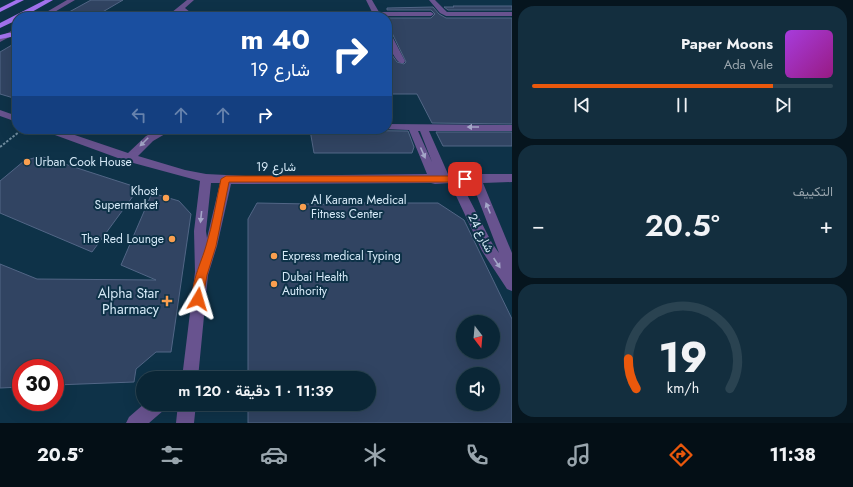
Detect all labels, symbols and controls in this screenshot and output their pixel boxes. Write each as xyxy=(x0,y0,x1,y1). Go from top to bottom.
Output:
text: 40 m xyxy=(241,19,310,60)
icon: right xyxy=(324,28,376,80)
text: Paper Moons xyxy=(681,33,773,55)
text: Ada Vale xyxy=(724,55,773,74)
text: شارع 19 xyxy=(250,57,310,83)
icon: previous xyxy=(571,94,593,116)
icon: pause xyxy=(671,94,693,116)
icon: next xyxy=(772,94,794,116)
icon: left xyxy=(128,104,150,126)
icon: ahead xyxy=(170,104,192,126)
icon: ahead xyxy=(212,104,234,126)
icon: right xyxy=(254,104,276,126)
one-way arrow xyxy=(466,124,479,130)
one-way arrow xyxy=(139,137,149,147)
one-way arrow xyxy=(421,148,427,160)
place label: Urban Cook House xyxy=(35,153,132,171)
marker: Urban Cook House xyxy=(22,157,32,167)
street label: شارع 19 xyxy=(256,158,296,176)
pin xyxy=(448,162,482,196)
icon: arrive xyxy=(454,168,476,190)
place label: Khost Supermarket xyxy=(95,182,158,214)
text: التكييف xyxy=(793,182,833,201)
place label: Al Karama Medical Fitness Center xyxy=(311,191,407,223)
marker: Khost Supermarket xyxy=(161,193,171,203)
marker: Al Karama Medical Fitness Center xyxy=(298,202,308,212)
one-way arrow xyxy=(485,202,491,213)
text: 20.5° xyxy=(645,204,720,247)
text: − xyxy=(532,209,545,241)
text: + xyxy=(819,209,833,241)
street label: شارع 24 xyxy=(464,210,498,256)
one-way arrow xyxy=(198,211,204,223)
place label: The Red Lounge xyxy=(81,230,164,248)
marker: The Red Lounge xyxy=(167,234,177,244)
place label: Express medical Typing xyxy=(282,247,401,265)
marker: Express medical Typing xyxy=(269,251,279,261)
one-way arrow xyxy=(493,258,501,269)
place label: Dubai Health Authority xyxy=(282,268,348,300)
position arrow xyxy=(177,278,219,320)
marker: Dubai Health Authority xyxy=(269,279,279,289)
place label: Alpha Star Pharmacy xyxy=(98,283,160,319)
marker: Alpha Star Pharmacy xyxy=(162,296,172,306)
north arrow xyxy=(456,315,500,359)
map controls xyxy=(456,315,500,411)
text: 19 xyxy=(658,326,707,387)
speed limit sign: 30 xyxy=(12,359,64,411)
button: sound xyxy=(456,367,500,411)
text: km/h xyxy=(666,377,699,397)
text: 11:39 · 1 دقيقة · 120 m xyxy=(178,380,334,402)
icon: filters xyxy=(158,441,186,469)
icon: car xyxy=(260,441,288,469)
icon: climate xyxy=(361,441,389,469)
icon: phone xyxy=(463,441,491,469)
icon: music xyxy=(565,441,593,469)
icon: directions xyxy=(667,441,695,469)
text: 20.5° xyxy=(37,442,84,468)
text: 11:38 xyxy=(769,442,816,468)

